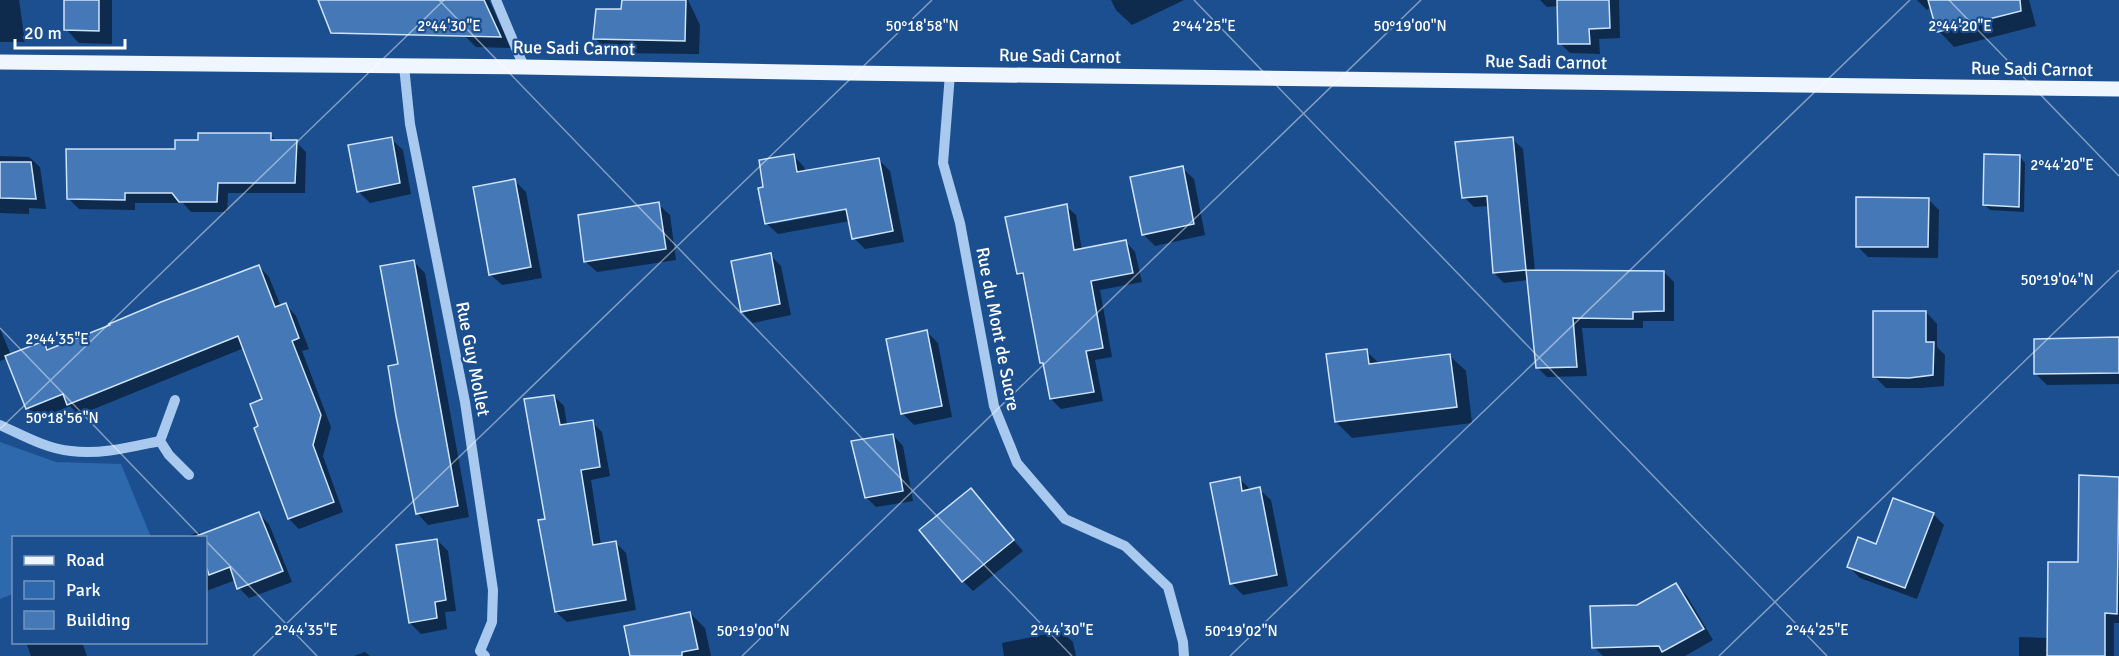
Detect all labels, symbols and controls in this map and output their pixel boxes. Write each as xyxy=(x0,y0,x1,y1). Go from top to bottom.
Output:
scale bar xyxy=(15,12,124,50)
text: 2°44'30"E xyxy=(417,17,481,35)
text: 50°18'58"N xyxy=(885,17,959,35)
text: 2°44'25"E xyxy=(1172,17,1236,35)
text: 50°19'00"N xyxy=(1373,17,1447,35)
text: 2°44'20"E xyxy=(1928,17,1992,35)
text: 20 m xyxy=(24,22,62,44)
street label: Rue Sadi Carnot xyxy=(513,36,635,60)
street label: Rue Sadi Carnot xyxy=(999,44,1121,68)
street label: Rue Sadi Carnot xyxy=(1485,50,1607,74)
street label: Rue Sadi Carnot xyxy=(1971,57,2093,81)
text: 2°44'20"E xyxy=(2030,156,2094,174)
street label: Rue du Mont de Sucre xyxy=(971,245,1025,413)
text: 50°19'04"N xyxy=(2020,271,2094,289)
street label: Rue Guy Mollet xyxy=(451,300,495,418)
text: 2°44'35"E xyxy=(25,330,89,348)
text: 50°18'56"N xyxy=(25,409,99,427)
legend xyxy=(12,536,207,644)
text: Road xyxy=(66,549,105,571)
text: Park xyxy=(66,579,101,601)
text: Building xyxy=(66,609,130,631)
text: 2°44'35"E xyxy=(274,621,338,639)
text: 2°44'30"E xyxy=(1030,621,1094,639)
text: 2°44'25"E xyxy=(1785,621,1849,639)
text: 50°19'00"N xyxy=(716,622,790,640)
text: 50°19'02"N xyxy=(1204,622,1278,640)

